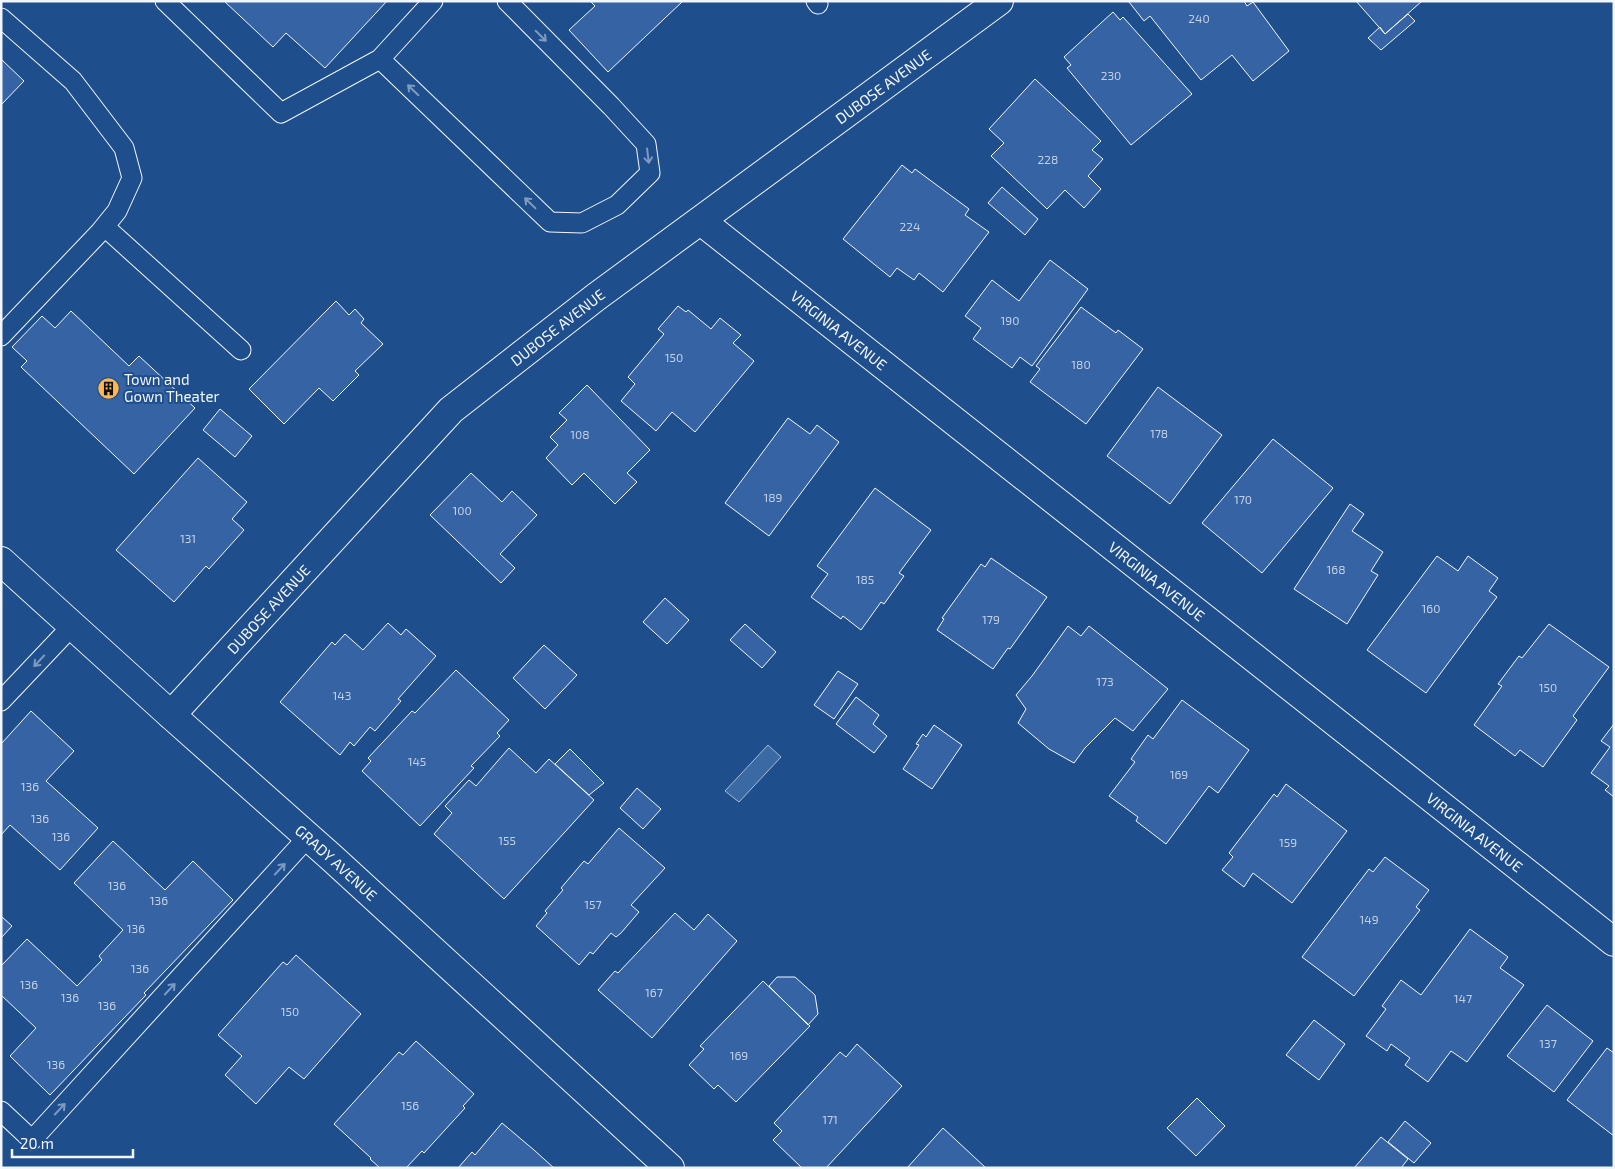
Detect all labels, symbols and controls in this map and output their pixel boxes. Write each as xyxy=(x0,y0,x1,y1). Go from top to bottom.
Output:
house number: 240 xyxy=(1188,11,1210,25)
one-way arrow xyxy=(535,30,548,42)
street label: DUBOSE AVENUE xyxy=(832,45,934,127)
house number: 230 xyxy=(1101,68,1121,82)
one-way arrow xyxy=(407,84,419,96)
one-way arrow xyxy=(643,147,653,163)
house number: 228 xyxy=(1038,152,1058,166)
one-way arrow xyxy=(524,197,537,209)
house number: 224 xyxy=(900,219,920,233)
street label: DUBOSE AVENUE xyxy=(507,285,608,369)
street label: VIRGINIA AVENUE xyxy=(787,287,891,374)
house number: 190 xyxy=(1001,313,1019,327)
house number: 150 xyxy=(665,350,683,364)
house number: 180 xyxy=(1071,357,1091,371)
place label: Town and Gown Theater xyxy=(124,370,219,405)
building icon: Town and Gown Theater xyxy=(96,376,120,400)
house number: 178 xyxy=(1150,426,1168,440)
house number: 108 xyxy=(570,427,590,441)
house number: 189 xyxy=(764,490,783,504)
house number: 170 xyxy=(1234,492,1252,506)
house number: 100 xyxy=(452,503,472,517)
house number: 131 xyxy=(180,531,196,545)
street label: VIRGINIA AVENUE xyxy=(1105,538,1209,625)
street label: DUBOSE AVENUE xyxy=(223,561,314,657)
house number: 168 xyxy=(1327,562,1345,576)
house number: 185 xyxy=(856,572,874,586)
house number: 160 xyxy=(1422,601,1440,615)
house number: 179 xyxy=(982,612,1000,626)
one-way arrow xyxy=(33,655,45,667)
house number: 173 xyxy=(1096,674,1114,688)
house number: 150 xyxy=(1539,680,1557,694)
house number: 143 xyxy=(333,688,351,702)
house number: 145 xyxy=(408,754,426,768)
house number: 169 xyxy=(1170,767,1188,781)
house number: 136 xyxy=(21,779,39,793)
street label: VIRGINIA AVENUE xyxy=(1423,789,1527,876)
house number: 136 xyxy=(31,811,49,825)
street label: GRADY AVENUE xyxy=(292,821,381,904)
house number: 136 xyxy=(52,829,70,843)
house number: 155 xyxy=(498,833,516,847)
house number: 159 xyxy=(1279,835,1297,849)
one-way arrow xyxy=(274,863,286,876)
house number: 136 xyxy=(108,878,126,892)
house number: 136 xyxy=(150,893,168,907)
house number: 157 xyxy=(584,897,602,911)
house number: 149 xyxy=(1359,912,1379,926)
house number: 136 xyxy=(127,921,145,935)
house number: 136 xyxy=(131,961,149,975)
house number: 136 xyxy=(20,977,38,991)
one-way arrow xyxy=(164,982,176,995)
house number: 167 xyxy=(645,985,663,999)
house number: 136 xyxy=(61,990,79,1004)
house number: 147 xyxy=(1454,991,1472,1005)
house number: 136 xyxy=(98,998,116,1012)
house number: 150 xyxy=(281,1004,299,1018)
house number: 137 xyxy=(1539,1036,1557,1050)
house number: 169 xyxy=(730,1048,748,1062)
house number: 136 xyxy=(47,1057,65,1071)
house number: 156 xyxy=(401,1098,419,1112)
one-way arrow xyxy=(54,1102,66,1115)
house number: 171 xyxy=(822,1112,838,1126)
scale bar xyxy=(12,1126,134,1158)
text: 20 m xyxy=(20,1134,54,1152)

